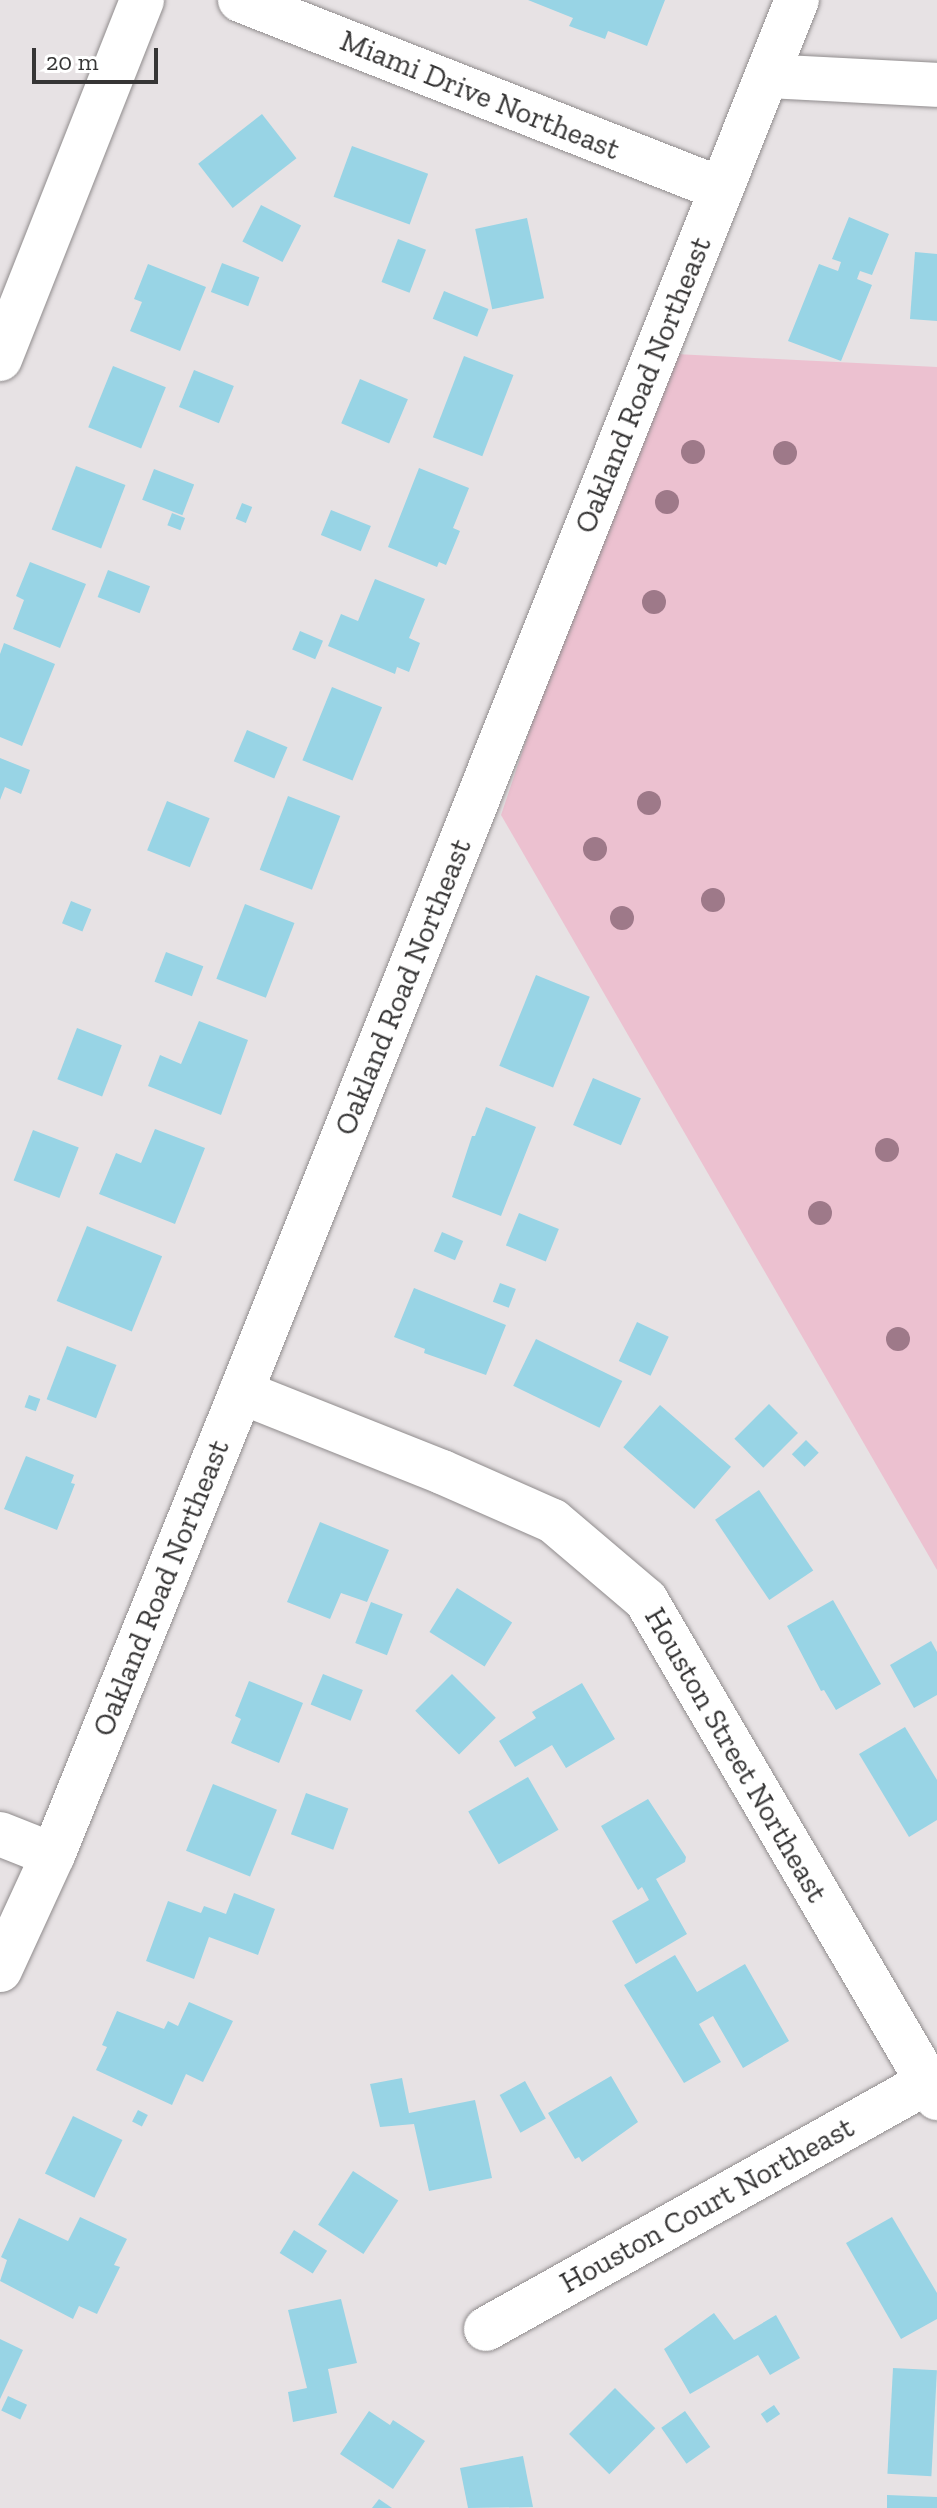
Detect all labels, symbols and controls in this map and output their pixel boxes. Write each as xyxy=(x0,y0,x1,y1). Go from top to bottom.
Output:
street label: Miami Drive Northeast xyxy=(335,22,625,168)
scale bar xyxy=(36,32,162,82)
text: 20 m xyxy=(46,47,98,76)
street label: Oakland Road Northeast xyxy=(567,232,719,538)
street label: Oakland Road Northeast xyxy=(327,834,479,1140)
street label: Oakland Road Northeast xyxy=(85,1435,237,1741)
street label: Houston Street Northeast xyxy=(637,1601,835,1909)
street label: Houston Court Northeast xyxy=(554,2109,860,2301)

